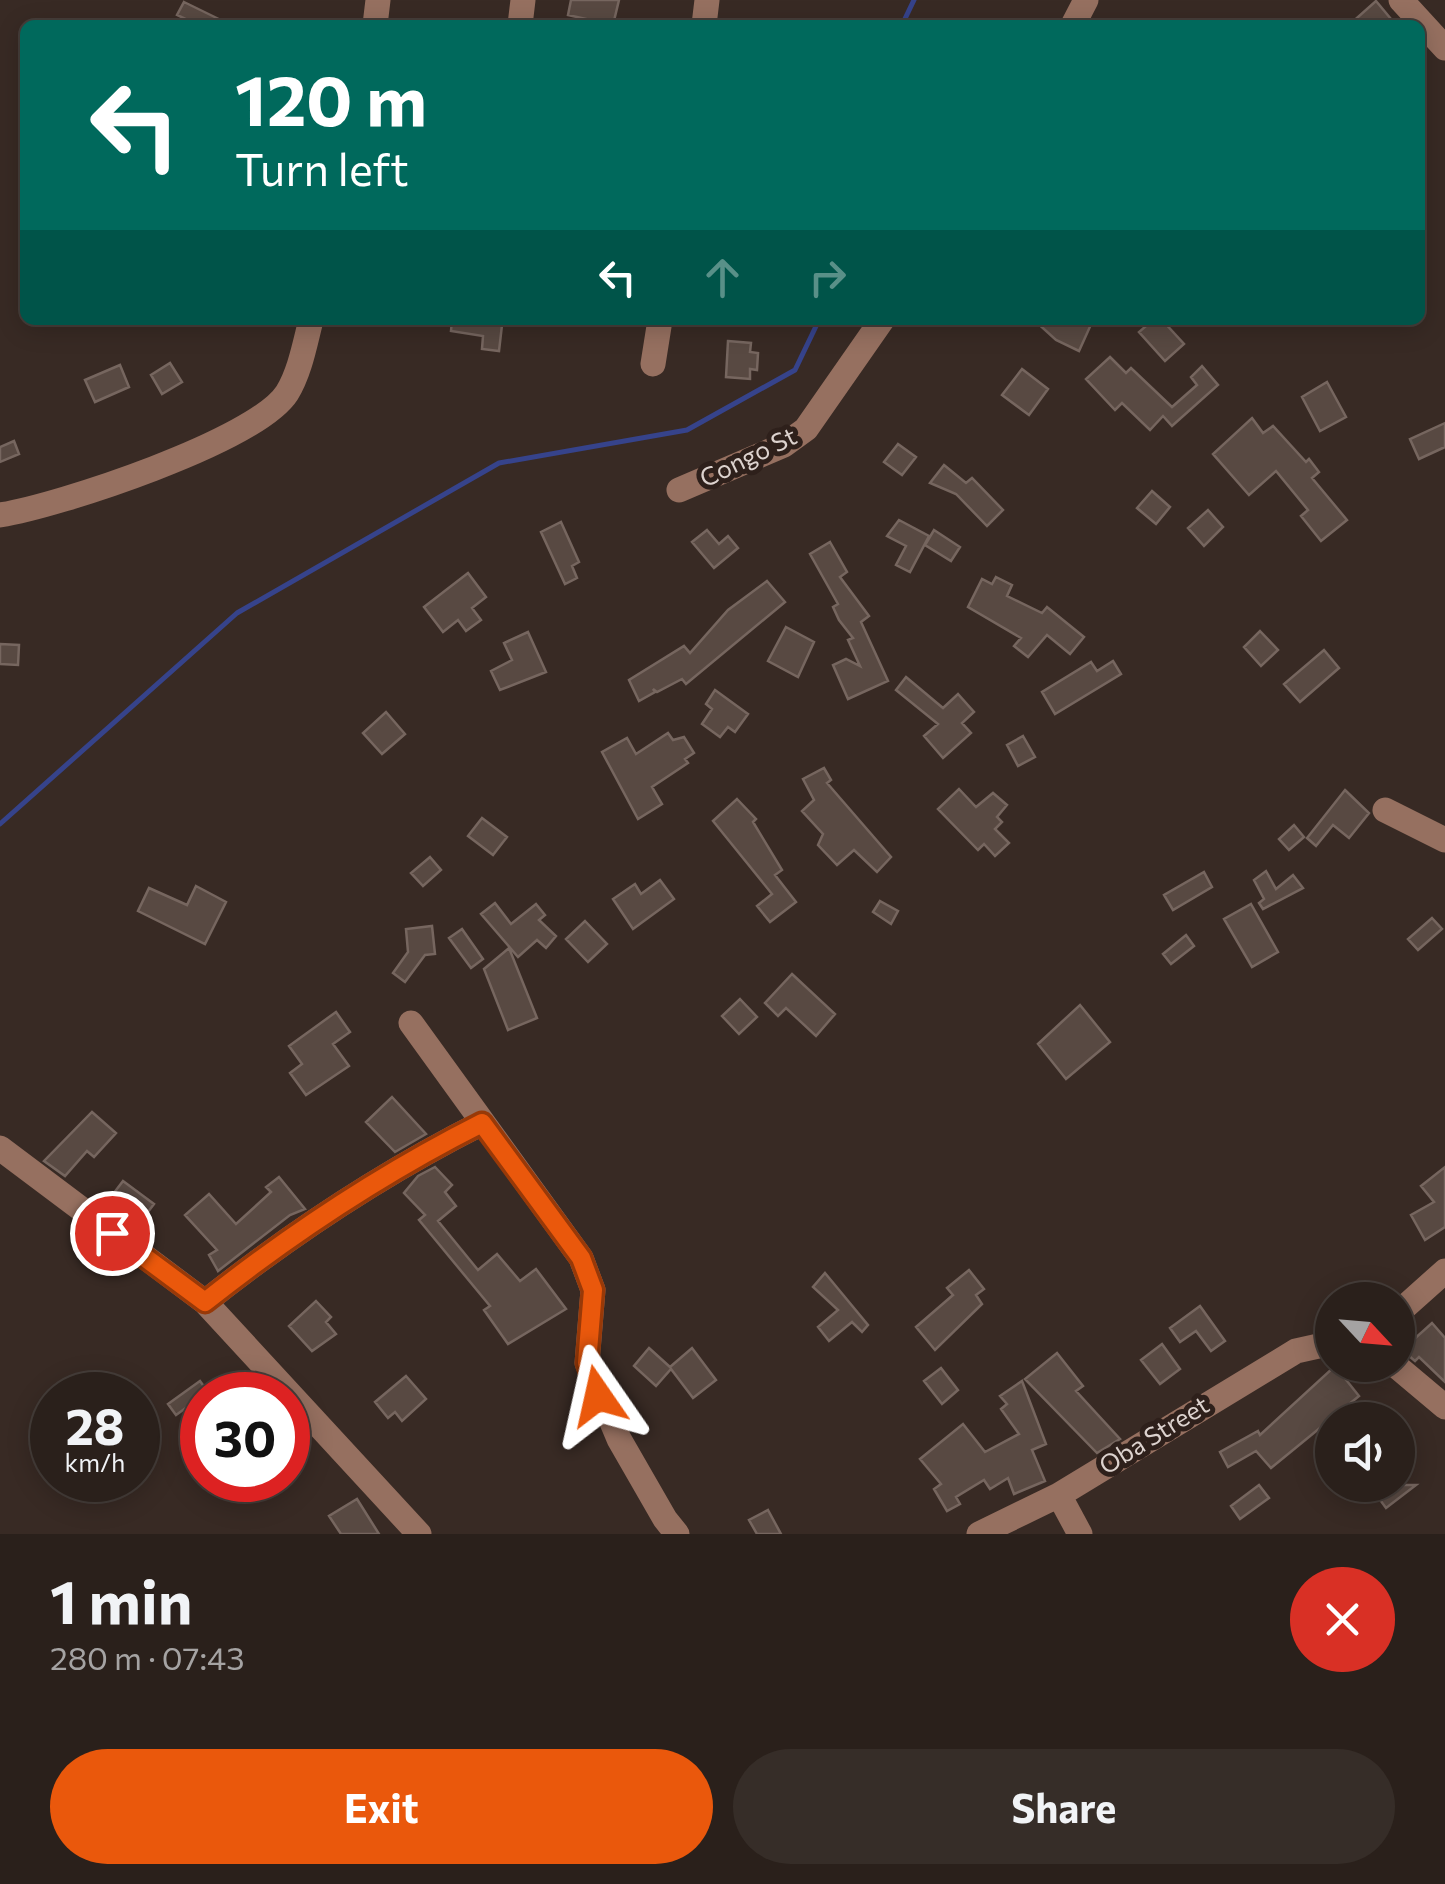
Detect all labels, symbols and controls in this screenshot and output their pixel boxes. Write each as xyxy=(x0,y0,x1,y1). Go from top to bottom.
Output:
text: 120 m xyxy=(235,55,427,140)
icon: left xyxy=(70,60,200,190)
text: Turn left xyxy=(235,140,409,195)
icon: left xyxy=(590,250,645,305)
icon: ahead xyxy=(695,250,750,305)
icon: right xyxy=(800,250,855,305)
street label: Congo St xyxy=(694,420,801,492)
pin xyxy=(70,1191,155,1276)
icon: arrive xyxy=(85,1206,140,1261)
north arrow xyxy=(1315,1282,1415,1382)
map controls xyxy=(1315,1282,1415,1502)
position arrow xyxy=(546,1344,650,1448)
speed limit sign: 30 xyxy=(180,1372,310,1502)
street label: Oba Street xyxy=(1093,1389,1214,1480)
text: 28 xyxy=(65,1394,125,1455)
button: sound xyxy=(1315,1402,1415,1502)
text: km/h xyxy=(65,1447,125,1477)
text: 1 min xyxy=(50,1563,192,1636)
button: close xyxy=(1290,1567,1395,1672)
text: 280 m · 07:43 xyxy=(50,1637,244,1677)
button: Exit xyxy=(50,1749,713,1864)
button: Share xyxy=(733,1749,1395,1864)

